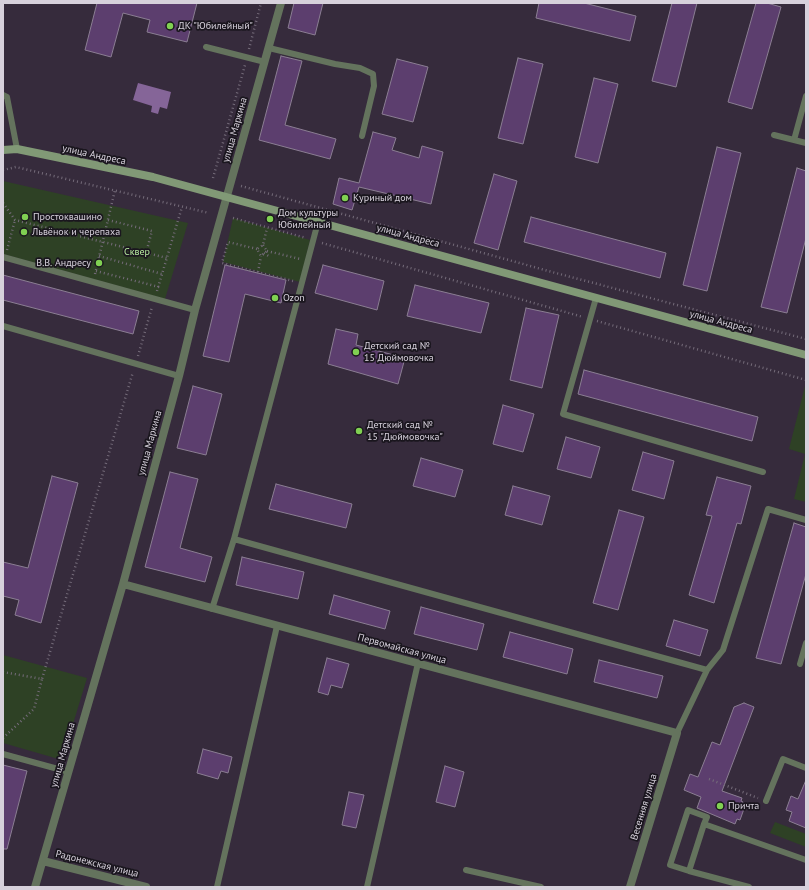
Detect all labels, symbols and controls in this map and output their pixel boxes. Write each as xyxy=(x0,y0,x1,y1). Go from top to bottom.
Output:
place label: ДК "Юбилейный" xyxy=(178,20,253,32)
marker: ДК "Юбилейный" xyxy=(165,21,175,31)
street label: улица Маркина xyxy=(220,96,250,164)
street label: улица Андреса xyxy=(61,142,127,168)
place label: Куриный дом xyxy=(353,192,412,204)
marker: Куриный дом xyxy=(340,193,350,203)
place label: Дом культуры Юбилейный xyxy=(278,207,338,230)
place label: Простоквашино xyxy=(33,211,102,223)
marker: Простоквашино xyxy=(20,212,30,222)
marker: Дом культуры Юбилейный xyxy=(265,214,275,224)
street label: улица Андреса xyxy=(375,222,441,250)
place label: Львёнок и черепаха xyxy=(32,226,120,238)
marker: Львёнок и черепаха xyxy=(19,227,29,237)
park label: Сквер xyxy=(124,246,150,258)
place label: В.В. Андресу xyxy=(36,257,91,269)
marker: В.В. Андресу xyxy=(94,258,104,268)
place label: Ozon xyxy=(283,292,305,304)
marker: Ozon xyxy=(270,293,280,303)
street label: улица Андреса xyxy=(688,308,754,336)
place label: Детский сад № 15 Дюймовочка xyxy=(364,340,434,364)
marker: Детский сад № 15 Дюймовочка xyxy=(351,347,361,357)
street label: улица Маркина xyxy=(136,409,164,477)
place label: Детский сад № 15 "Дюймовочка" xyxy=(367,419,443,442)
marker: Детский сад № 15 "Дюймовочка" xyxy=(354,426,364,436)
street label: Первомайская улица xyxy=(356,631,448,667)
street label: улица Маркина xyxy=(48,721,78,789)
street label: Весенняя улица xyxy=(628,772,660,842)
place label: Причта xyxy=(728,800,759,812)
marker: Причта xyxy=(715,801,725,811)
street label: Радонежская улица xyxy=(54,848,140,880)

